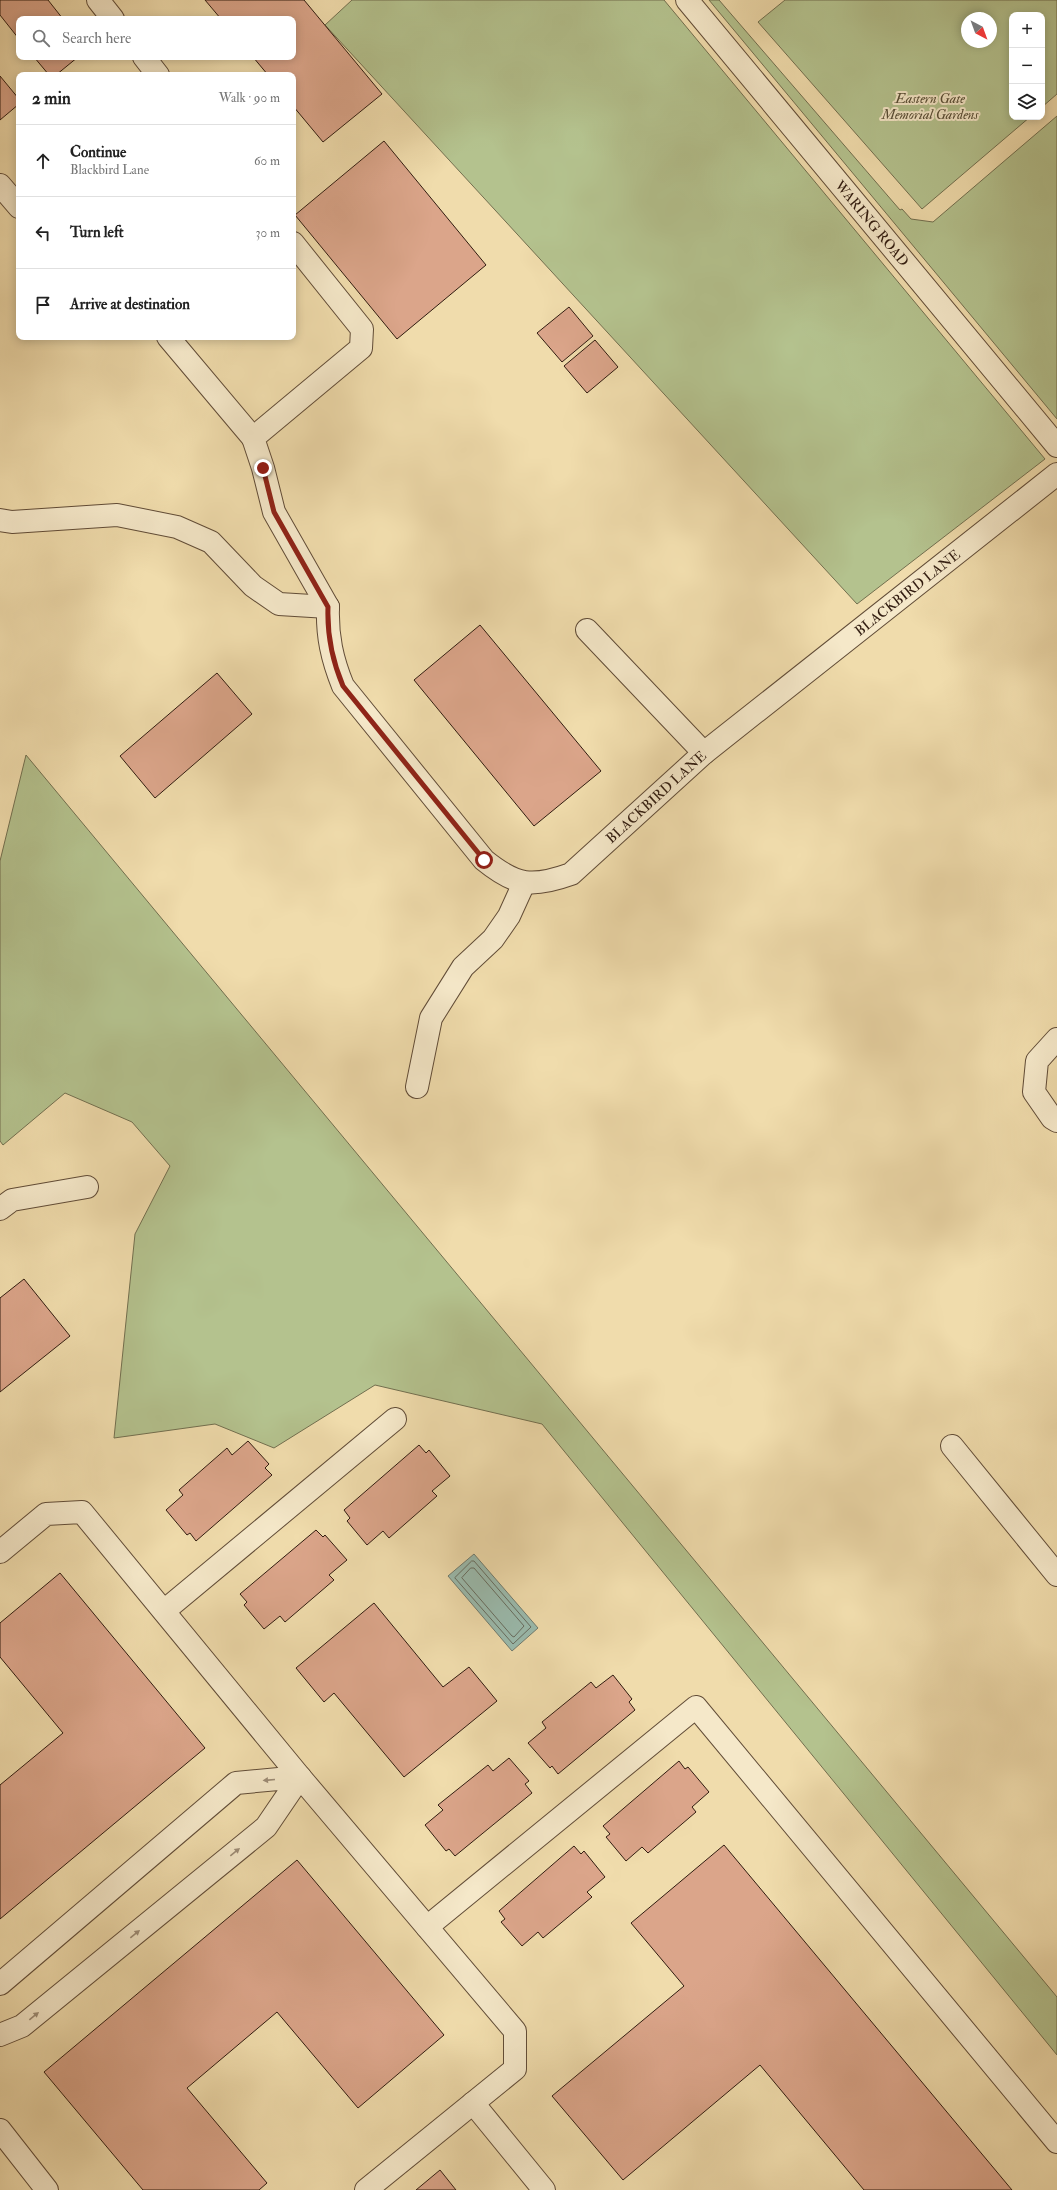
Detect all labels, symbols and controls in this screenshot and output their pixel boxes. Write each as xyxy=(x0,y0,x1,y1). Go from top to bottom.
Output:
north arrow xyxy=(961,12,997,48)
map controls xyxy=(1009,12,1045,120)
button: + xyxy=(1009,12,1045,48)
search box xyxy=(16,16,296,60)
icon: search xyxy=(30,27,52,49)
text: Search here xyxy=(62,29,131,48)
button: − xyxy=(1009,48,1045,84)
button: layers xyxy=(1009,84,1045,120)
text: 2 min xyxy=(32,88,71,109)
text: Walk · 90 m xyxy=(219,90,280,106)
park label: Eastern Gate Memorial Gardens xyxy=(881,90,979,123)
text: Continue xyxy=(70,143,126,162)
icon: ahead xyxy=(32,150,54,172)
text: 60 m xyxy=(254,153,280,169)
text: Blackbird Lane xyxy=(70,162,149,178)
street label: WARING ROAD xyxy=(831,176,912,270)
icon: left xyxy=(32,222,54,244)
text: Turn left xyxy=(70,223,124,242)
text: 30 m xyxy=(256,225,280,241)
icon: arrive xyxy=(32,294,54,316)
text: Arrive at destination xyxy=(70,295,190,314)
route end xyxy=(254,459,272,477)
street label: BLACKBIRD LANE xyxy=(851,546,964,640)
street label: BLACKBIRD LANE xyxy=(603,747,710,847)
route start xyxy=(475,851,493,869)
one-way arrow xyxy=(263,1777,275,1783)
one-way arrow xyxy=(230,1847,241,1856)
one-way arrow xyxy=(129,1930,140,1938)
one-way arrow xyxy=(28,2012,39,2021)

